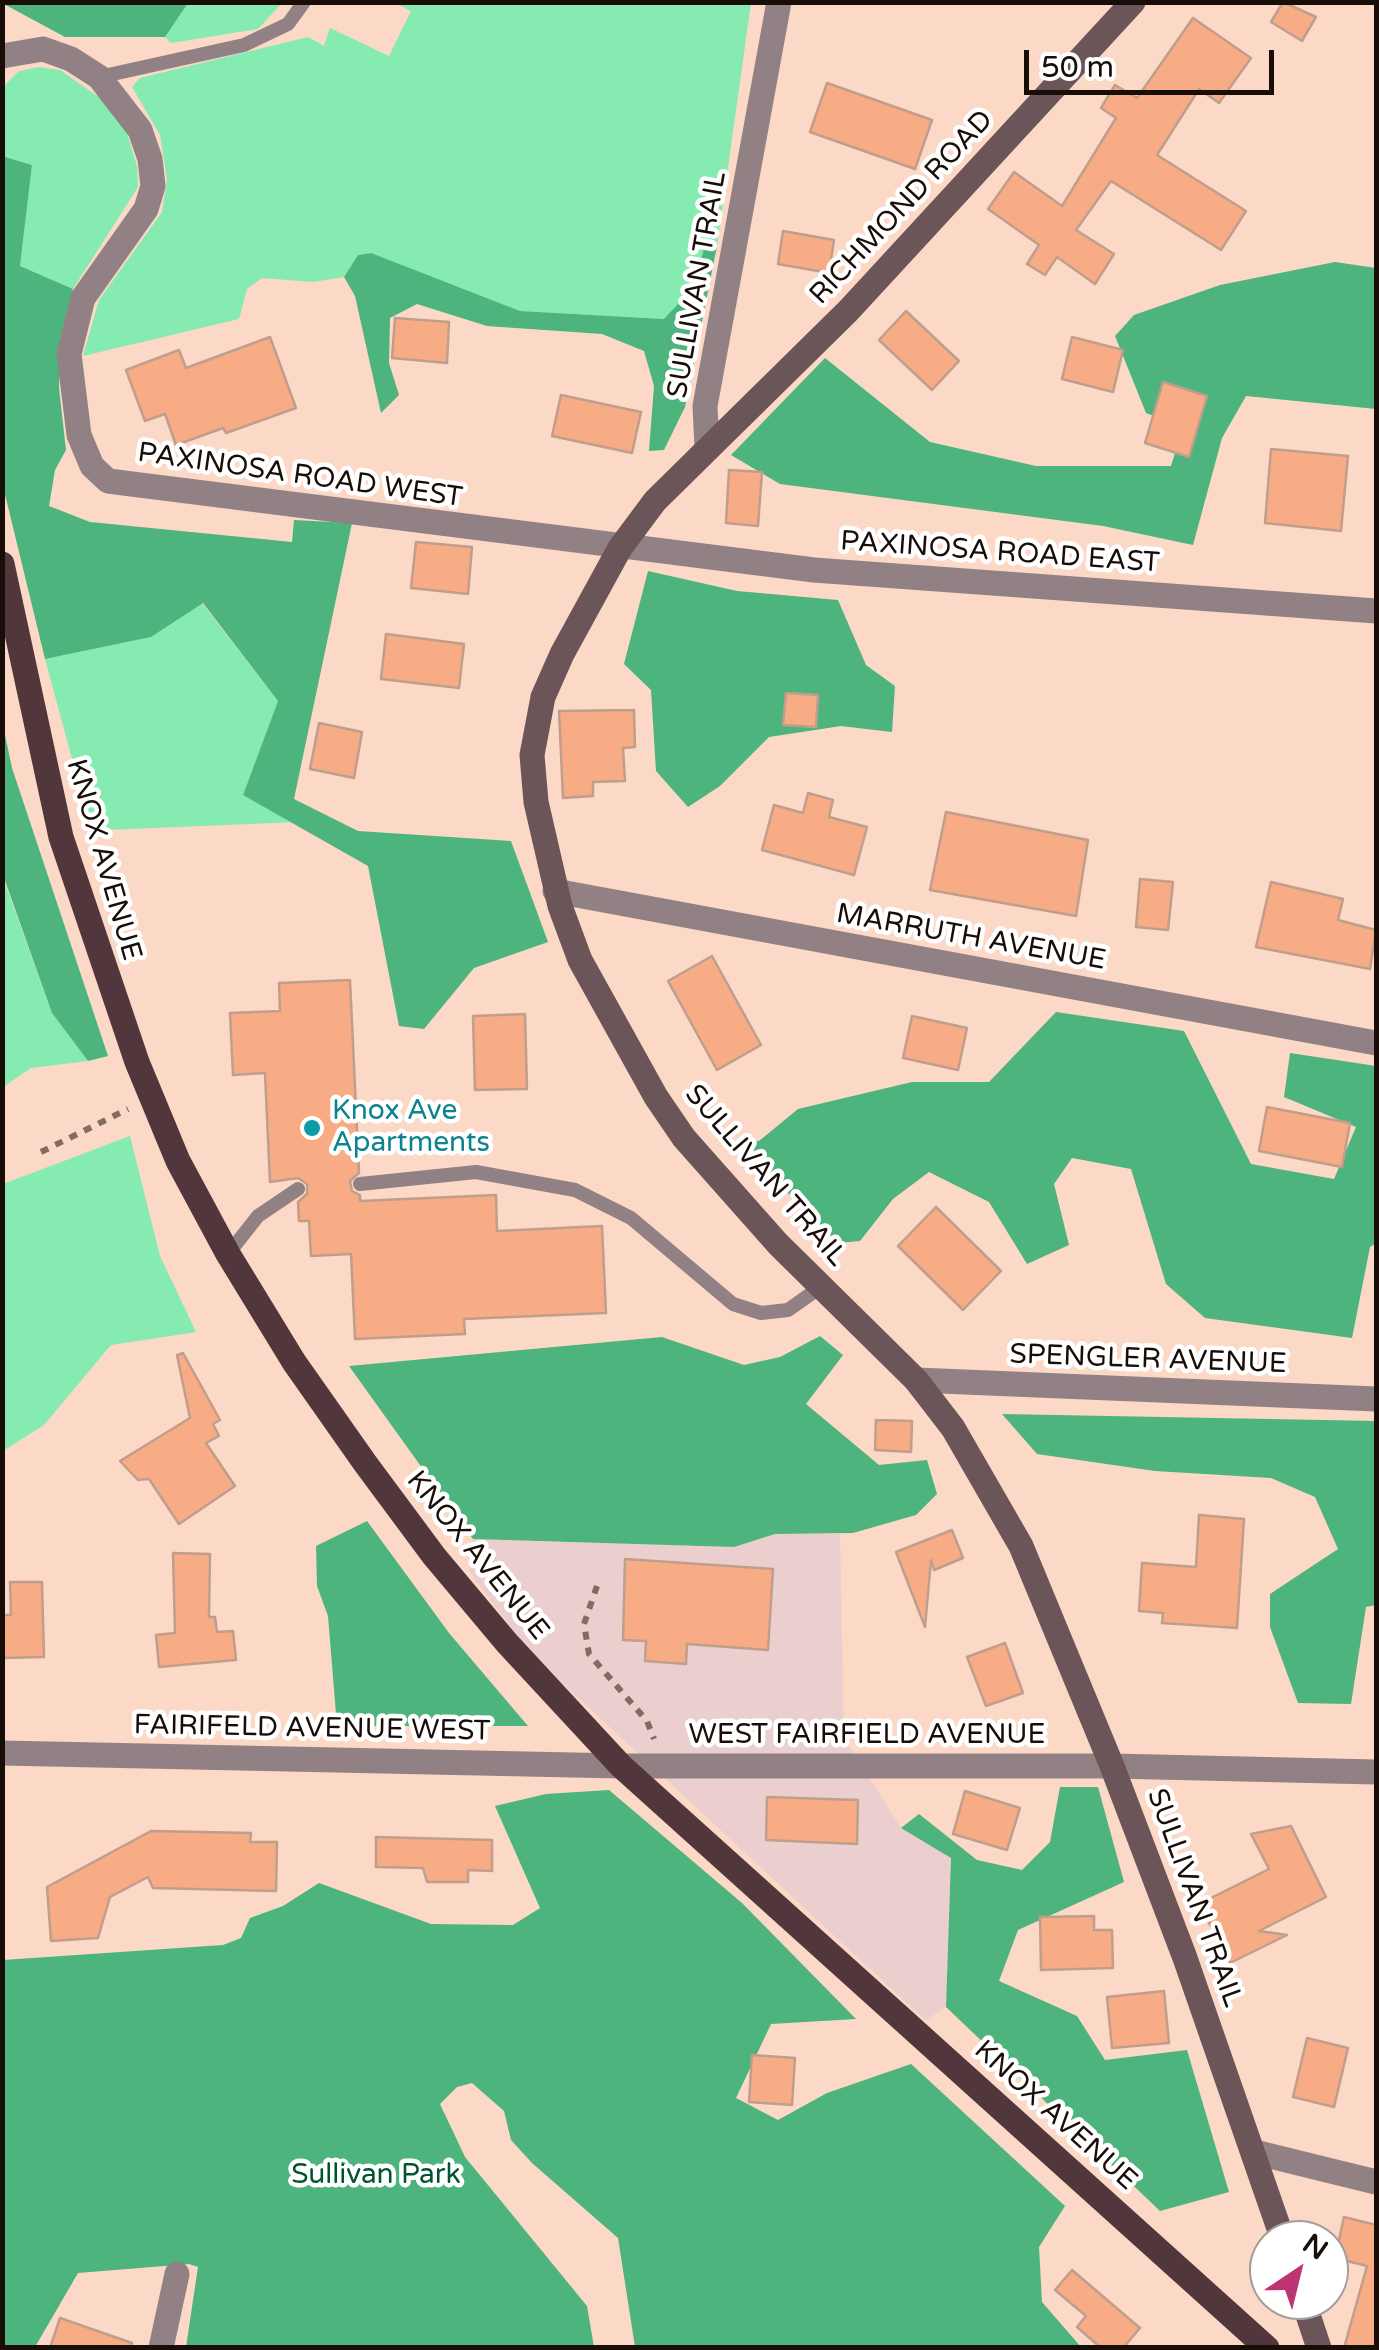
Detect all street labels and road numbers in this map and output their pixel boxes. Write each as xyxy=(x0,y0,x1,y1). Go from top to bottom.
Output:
street label: RICHMOND ROAD xyxy=(803,104,1001,312)
street label: SULLIVAN TRAIL xyxy=(662,169,734,401)
street label: PAXINOSA ROAD WEST xyxy=(136,437,464,515)
street label: PAXINOSA ROAD EAST xyxy=(839,525,1161,581)
street label: KNOX AVENUE xyxy=(58,756,148,964)
street label: MARRUTH AVENUE xyxy=(834,898,1108,978)
street label: SULLIVAN TRAIL xyxy=(677,1078,853,1274)
street label: SPENGLER AVENUE xyxy=(1009,1338,1287,1382)
street label: KNOX AVENUE xyxy=(399,1465,555,1647)
street label: FAIRIFELD AVENUE WEST xyxy=(133,1709,491,1749)
street label: WEST FAIRFIELD AVENUE xyxy=(689,1719,1045,1753)
street label: SULLIVAN TRAIL xyxy=(1139,1784,1249,2012)
street label: KNOX AVENUE xyxy=(967,2034,1143,2198)

